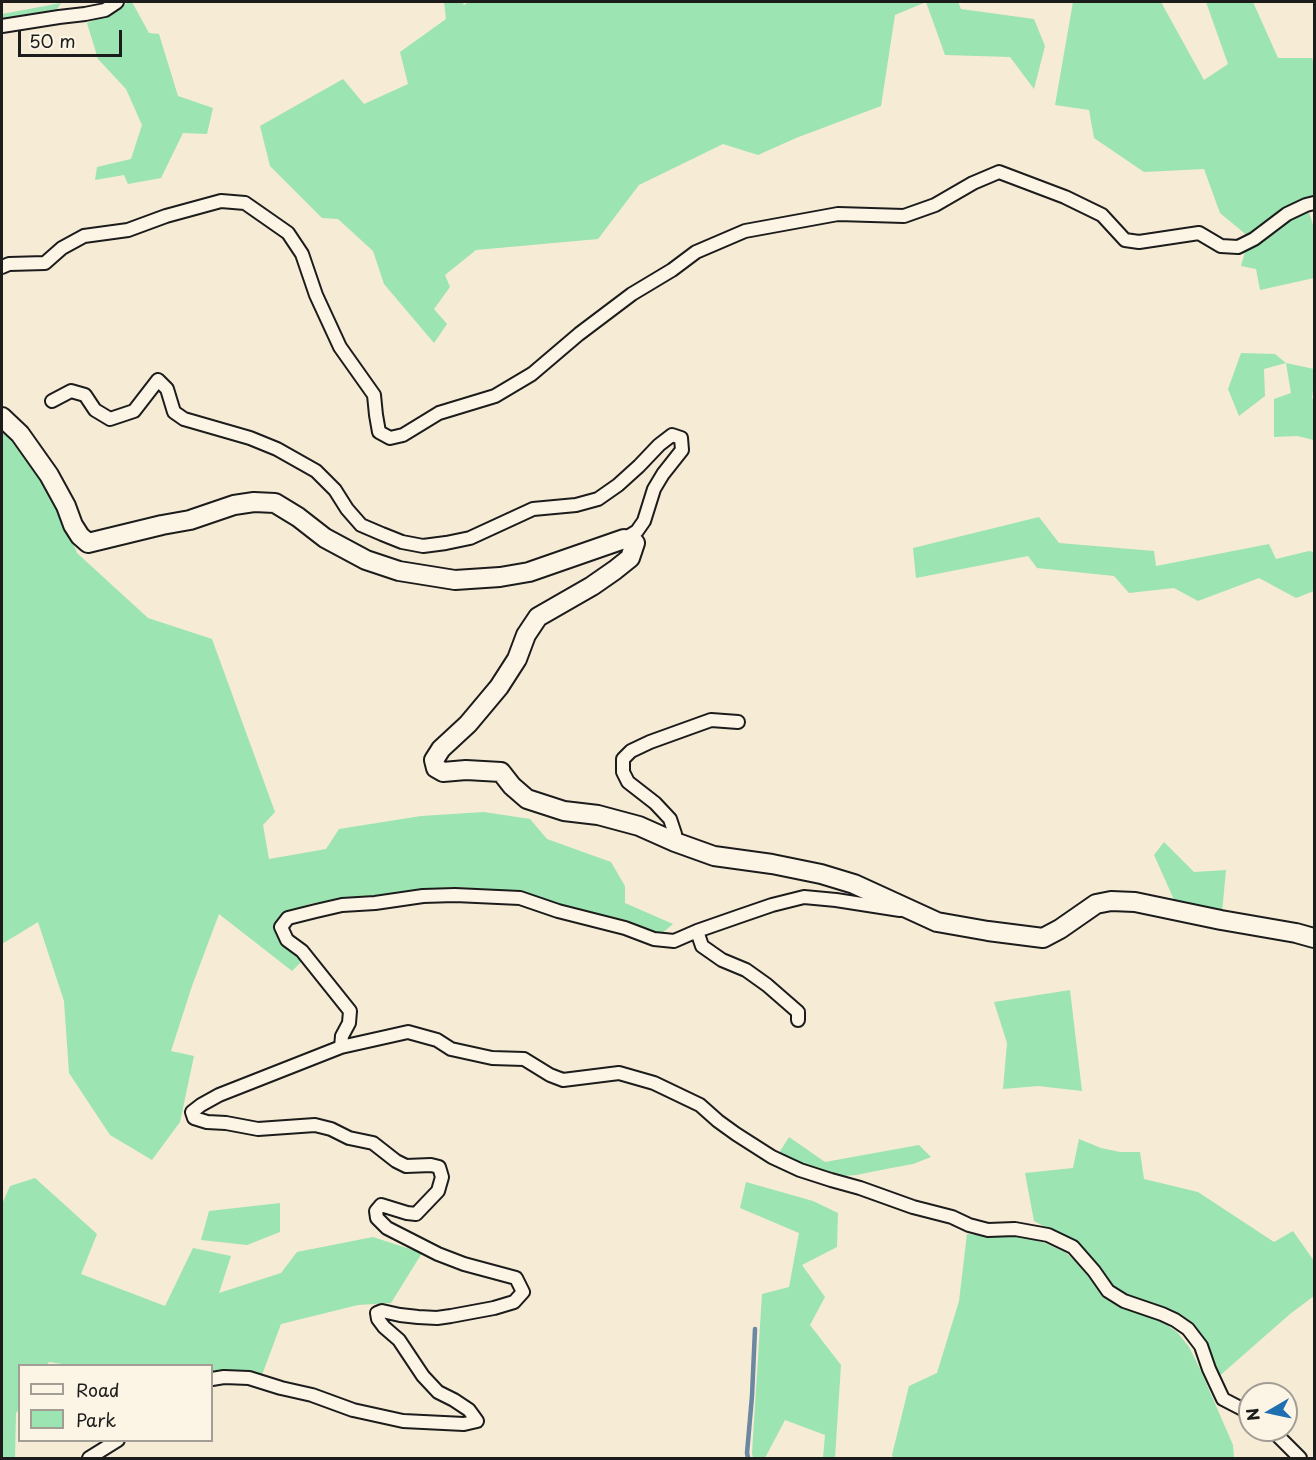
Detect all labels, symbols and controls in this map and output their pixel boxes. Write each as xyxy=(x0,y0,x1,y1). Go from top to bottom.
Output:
scale bar xyxy=(21,18,124,56)
text: 50 m xyxy=(29,27,76,54)
legend xyxy=(18,1364,213,1442)
text: Road xyxy=(76,1376,120,1403)
north arrow xyxy=(1238,1382,1298,1442)
text: Park xyxy=(76,1406,116,1433)
text: N xyxy=(1239,1406,1265,1423)

